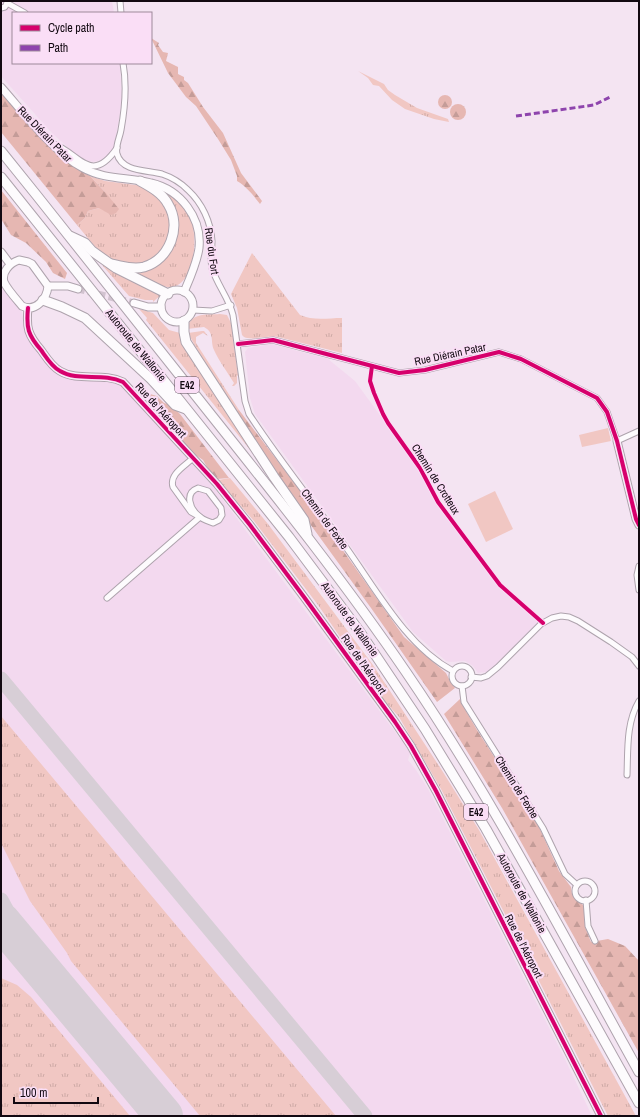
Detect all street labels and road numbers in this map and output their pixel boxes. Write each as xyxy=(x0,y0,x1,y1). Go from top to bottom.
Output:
street label: Rue Diérain Patar xyxy=(15,103,75,165)
street label: Rue du Fort xyxy=(202,227,222,276)
street label: Autoroute de Wallonie xyxy=(102,305,169,384)
street label: Rue Diérain Patar xyxy=(413,340,487,368)
road number: E42 xyxy=(175,377,199,393)
street label: Rue de l'Aéroport xyxy=(132,379,190,441)
street label: Chemin de Crotteux xyxy=(409,441,464,517)
street label: Chemin de Fexhe xyxy=(298,486,352,552)
street label: Autoroute de Wallonie xyxy=(318,578,382,659)
street label: Rue de l'Aéroport xyxy=(338,631,390,697)
street label: Chemin de Fexhe xyxy=(492,753,542,821)
road number: E42 xyxy=(464,804,488,820)
street label: Autoroute de Wallonie xyxy=(494,850,550,935)
street label: Rue de l'Aéroport xyxy=(502,912,546,981)

